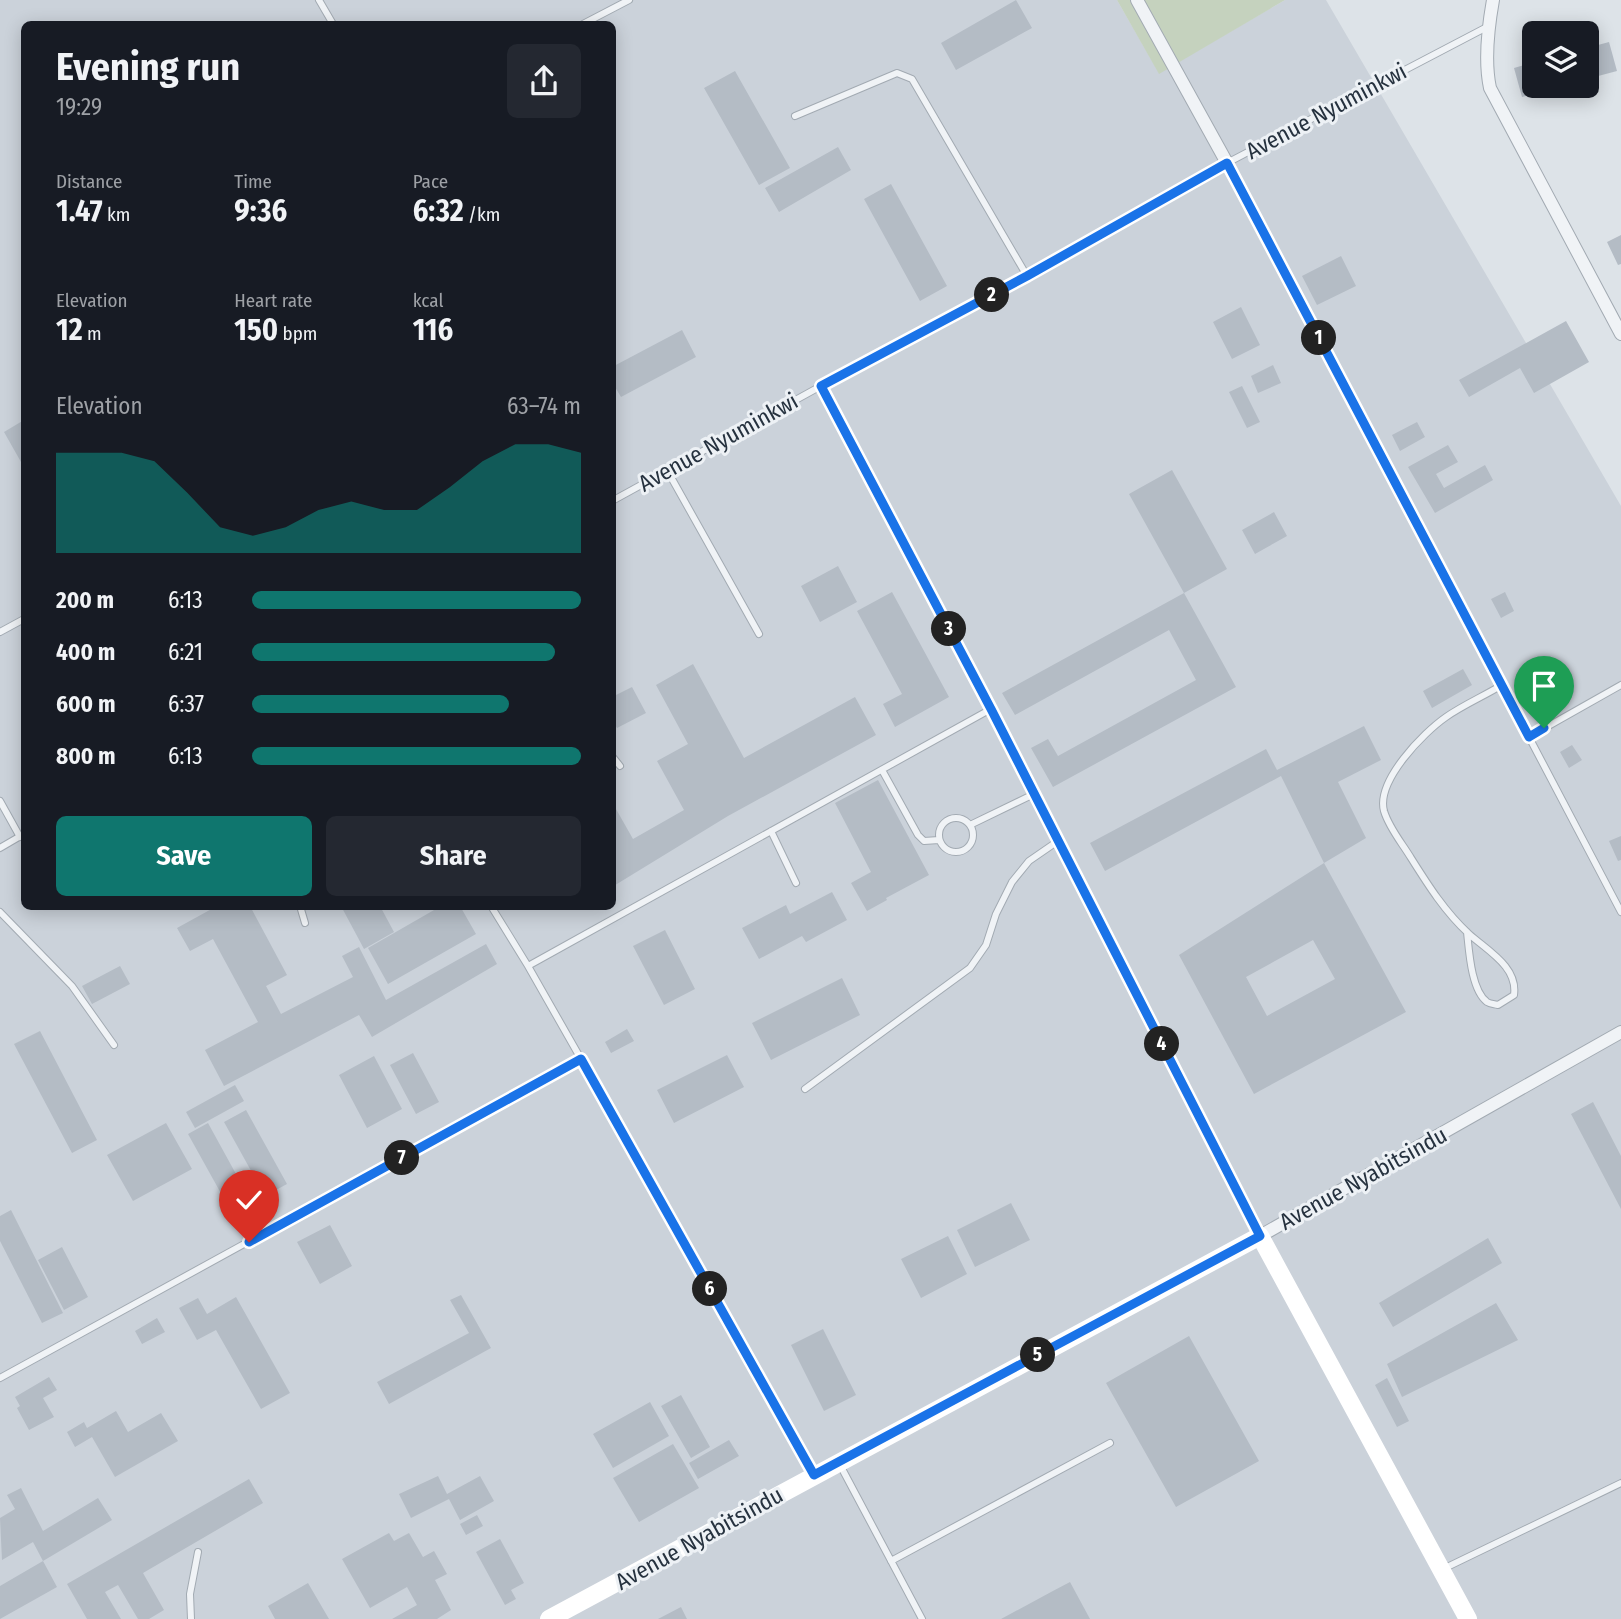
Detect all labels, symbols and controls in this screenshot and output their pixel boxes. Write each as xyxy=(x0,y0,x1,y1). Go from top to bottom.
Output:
map controls xyxy=(1522,21,1599,98)
button: layers xyxy=(1522,21,1599,98)
text: Evening run xyxy=(56,44,240,90)
button: share xyxy=(507,44,581,118)
street label: Avenue Nyuminkwi xyxy=(1241,57,1411,165)
text: 19:29 xyxy=(56,93,102,121)
text: Distance xyxy=(56,170,123,193)
text: Time xyxy=(234,170,272,193)
text: Pace xyxy=(413,170,448,193)
text: 1.47 xyxy=(56,193,102,229)
text: 9:36 xyxy=(234,193,287,229)
text: 6:32 xyxy=(413,193,464,229)
text: km xyxy=(102,203,130,226)
text: /km xyxy=(464,203,500,226)
pin: 2 xyxy=(974,278,1010,312)
text: 2 xyxy=(987,283,996,306)
text: Elevation xyxy=(56,289,128,312)
text: Heart rate xyxy=(234,289,312,312)
text: kcal xyxy=(413,289,443,312)
text: 12 xyxy=(56,312,83,348)
text: 150 xyxy=(234,312,278,348)
text: 116 xyxy=(413,312,453,348)
pin: 1 xyxy=(1302,320,1336,356)
text: m xyxy=(83,322,102,345)
text: bpm xyxy=(278,322,317,345)
text: 1 xyxy=(1314,326,1323,349)
street label: Avenue Nyuminkwi xyxy=(633,387,803,497)
text: Elevation xyxy=(56,392,143,420)
text: 63–74 m xyxy=(507,392,581,420)
text: 200 m xyxy=(56,586,114,614)
text: 6:13 xyxy=(168,586,203,614)
pin: 3 xyxy=(932,612,967,646)
text: 3 xyxy=(944,617,953,640)
text: 400 m xyxy=(56,638,115,666)
text: 6:21 xyxy=(168,638,203,666)
pin xyxy=(1514,656,1574,728)
icon: arrive xyxy=(1525,667,1563,705)
text: 600 m xyxy=(56,690,115,718)
text: 6:37 xyxy=(168,690,204,718)
text: 800 m xyxy=(56,742,116,770)
text: 6:13 xyxy=(168,742,203,770)
button: Save xyxy=(56,816,312,896)
button: Share xyxy=(326,816,581,896)
pin: 4 xyxy=(1144,1026,1180,1062)
text: 4 xyxy=(1157,1032,1166,1055)
street label: Avenue Nyabitsindu xyxy=(1274,1120,1452,1236)
pin: 7 xyxy=(384,1140,420,1176)
text: 7 xyxy=(397,1146,406,1169)
pin xyxy=(219,1170,279,1242)
icon: check xyxy=(230,1181,268,1219)
pin: 6 xyxy=(692,1272,728,1306)
text: 6 xyxy=(705,1277,714,1300)
pin: 5 xyxy=(1020,1338,1056,1372)
text: 5 xyxy=(1033,1343,1042,1366)
street label: Avenue Nyabitsindu xyxy=(610,1480,788,1596)

